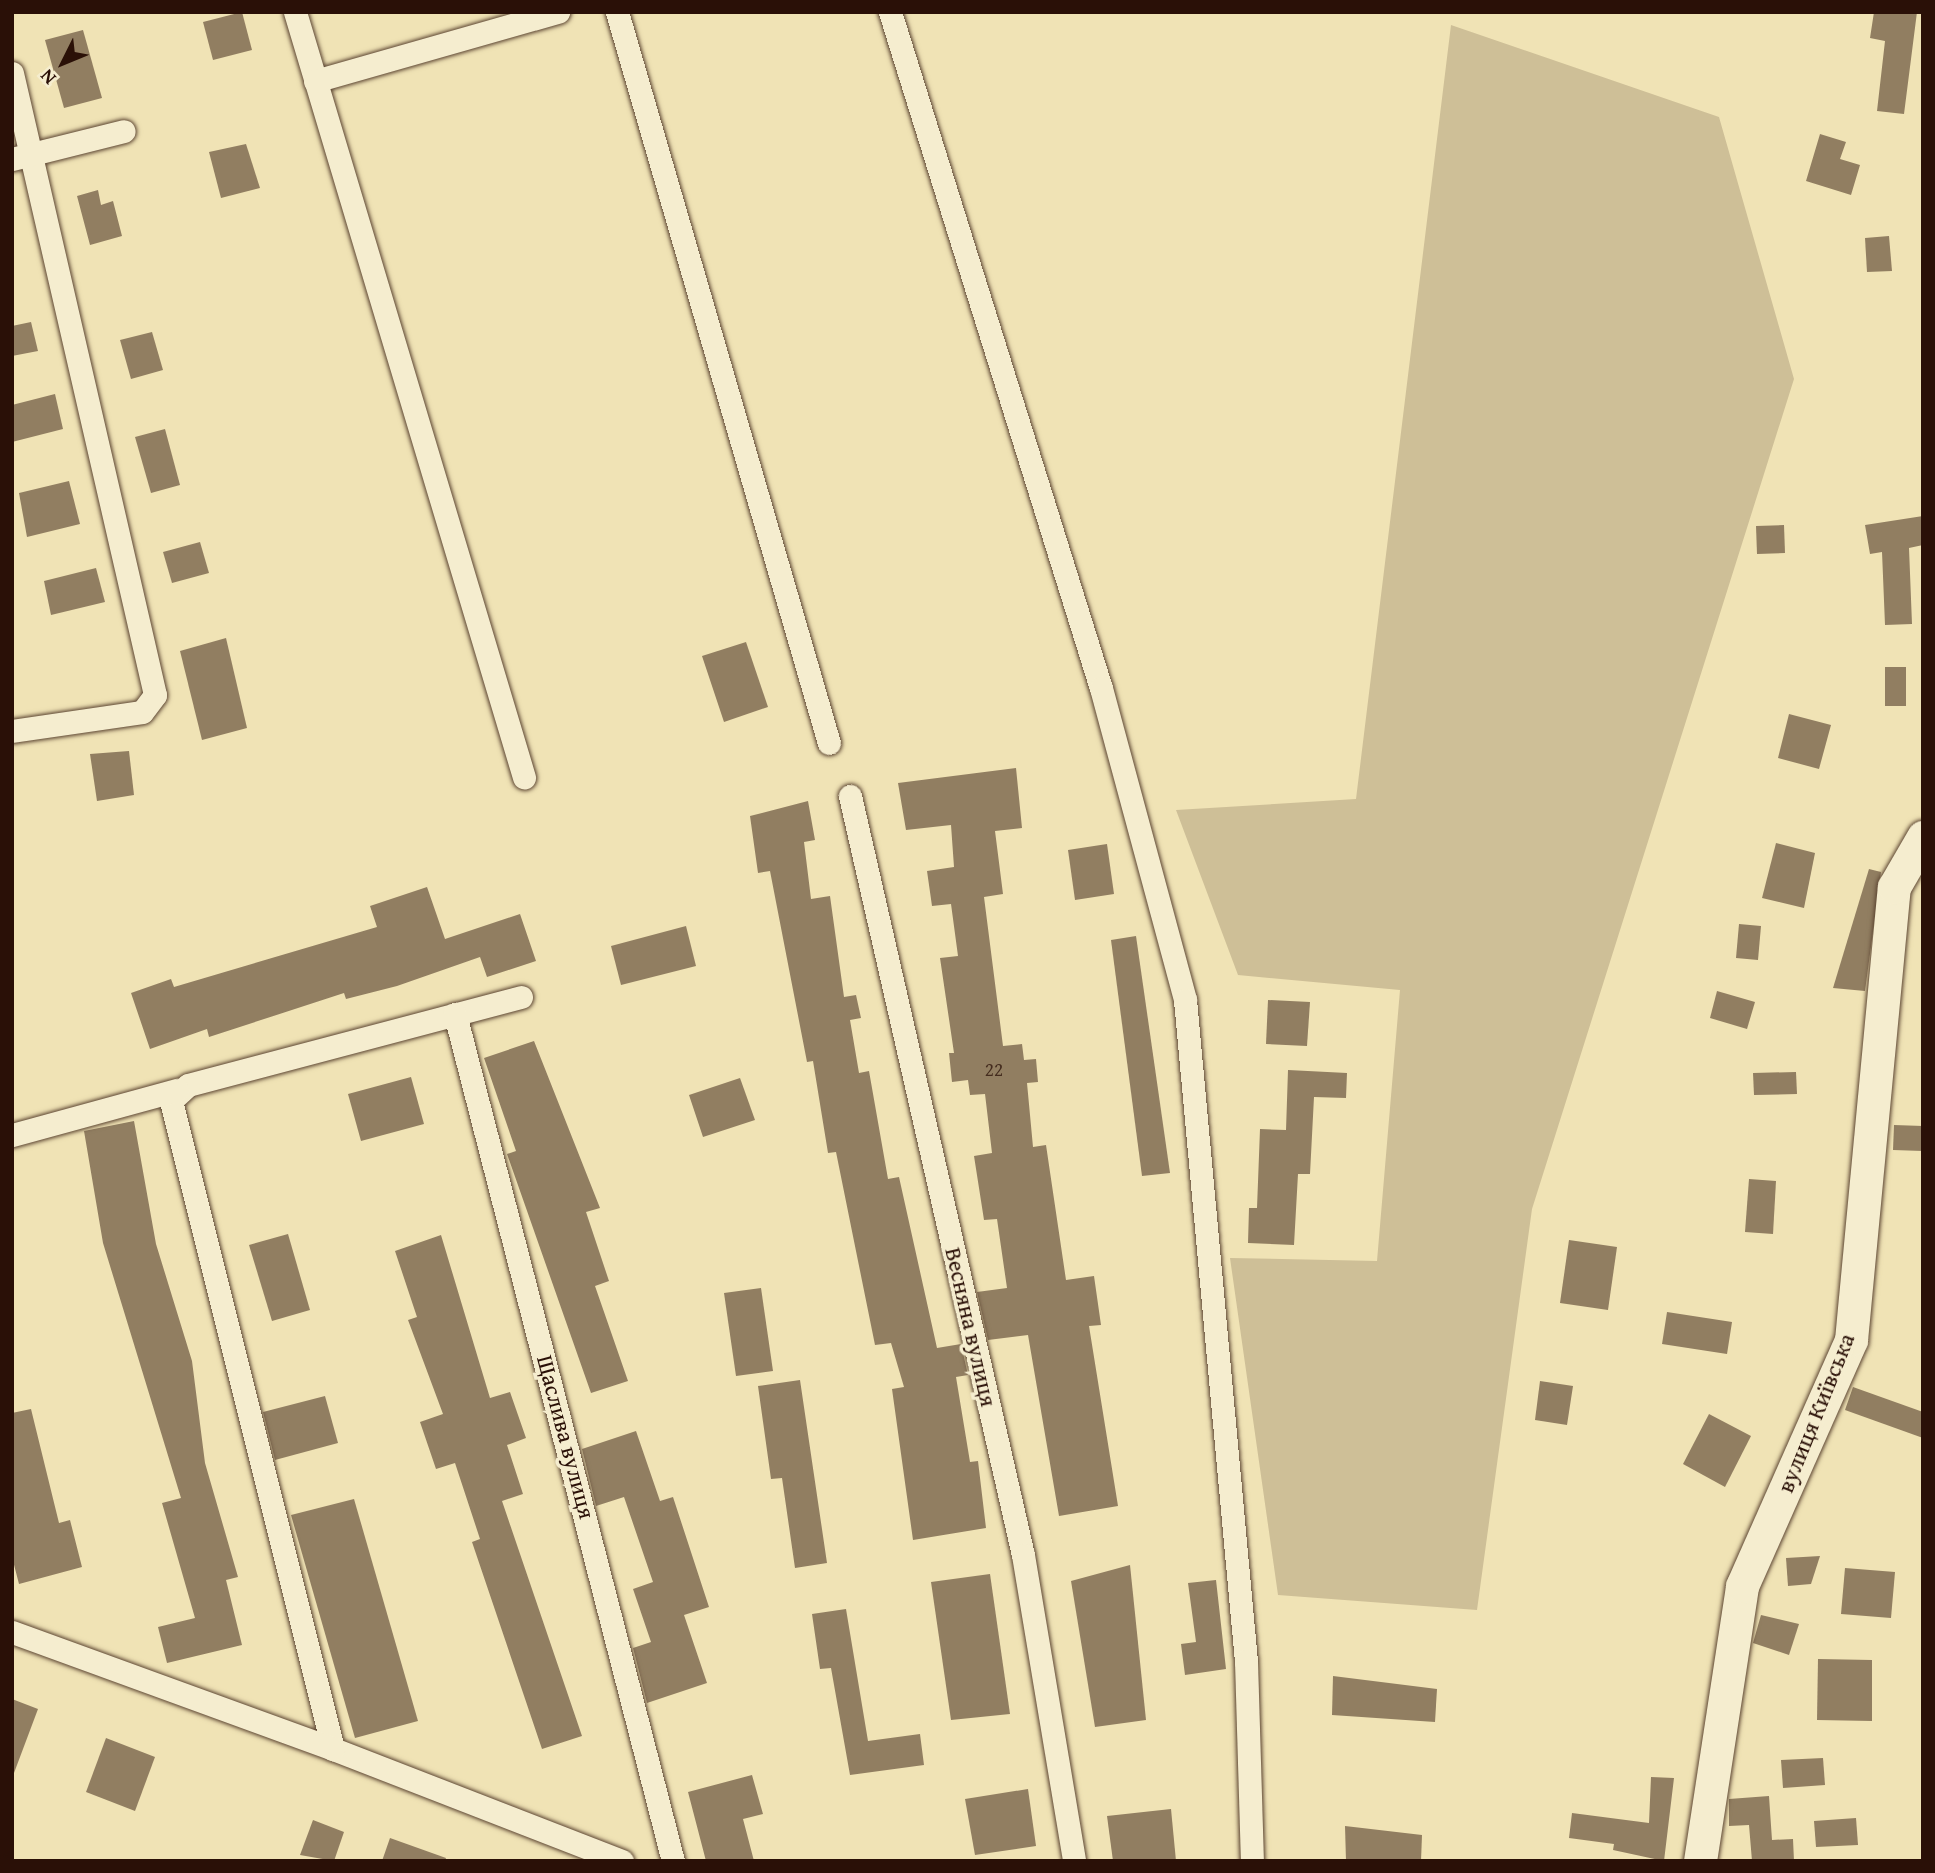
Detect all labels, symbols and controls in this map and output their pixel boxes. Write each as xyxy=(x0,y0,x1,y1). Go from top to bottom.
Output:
north arrow xyxy=(28,28,98,98)
text: N xyxy=(33,63,62,92)
house number: 22 xyxy=(985,1059,1003,1081)
street label: Весняна вулиця xyxy=(939,1245,1003,1409)
street label: вулиця Київська xyxy=(1772,1329,1860,1497)
street label: Щаслива вулиця xyxy=(531,1352,601,1522)

